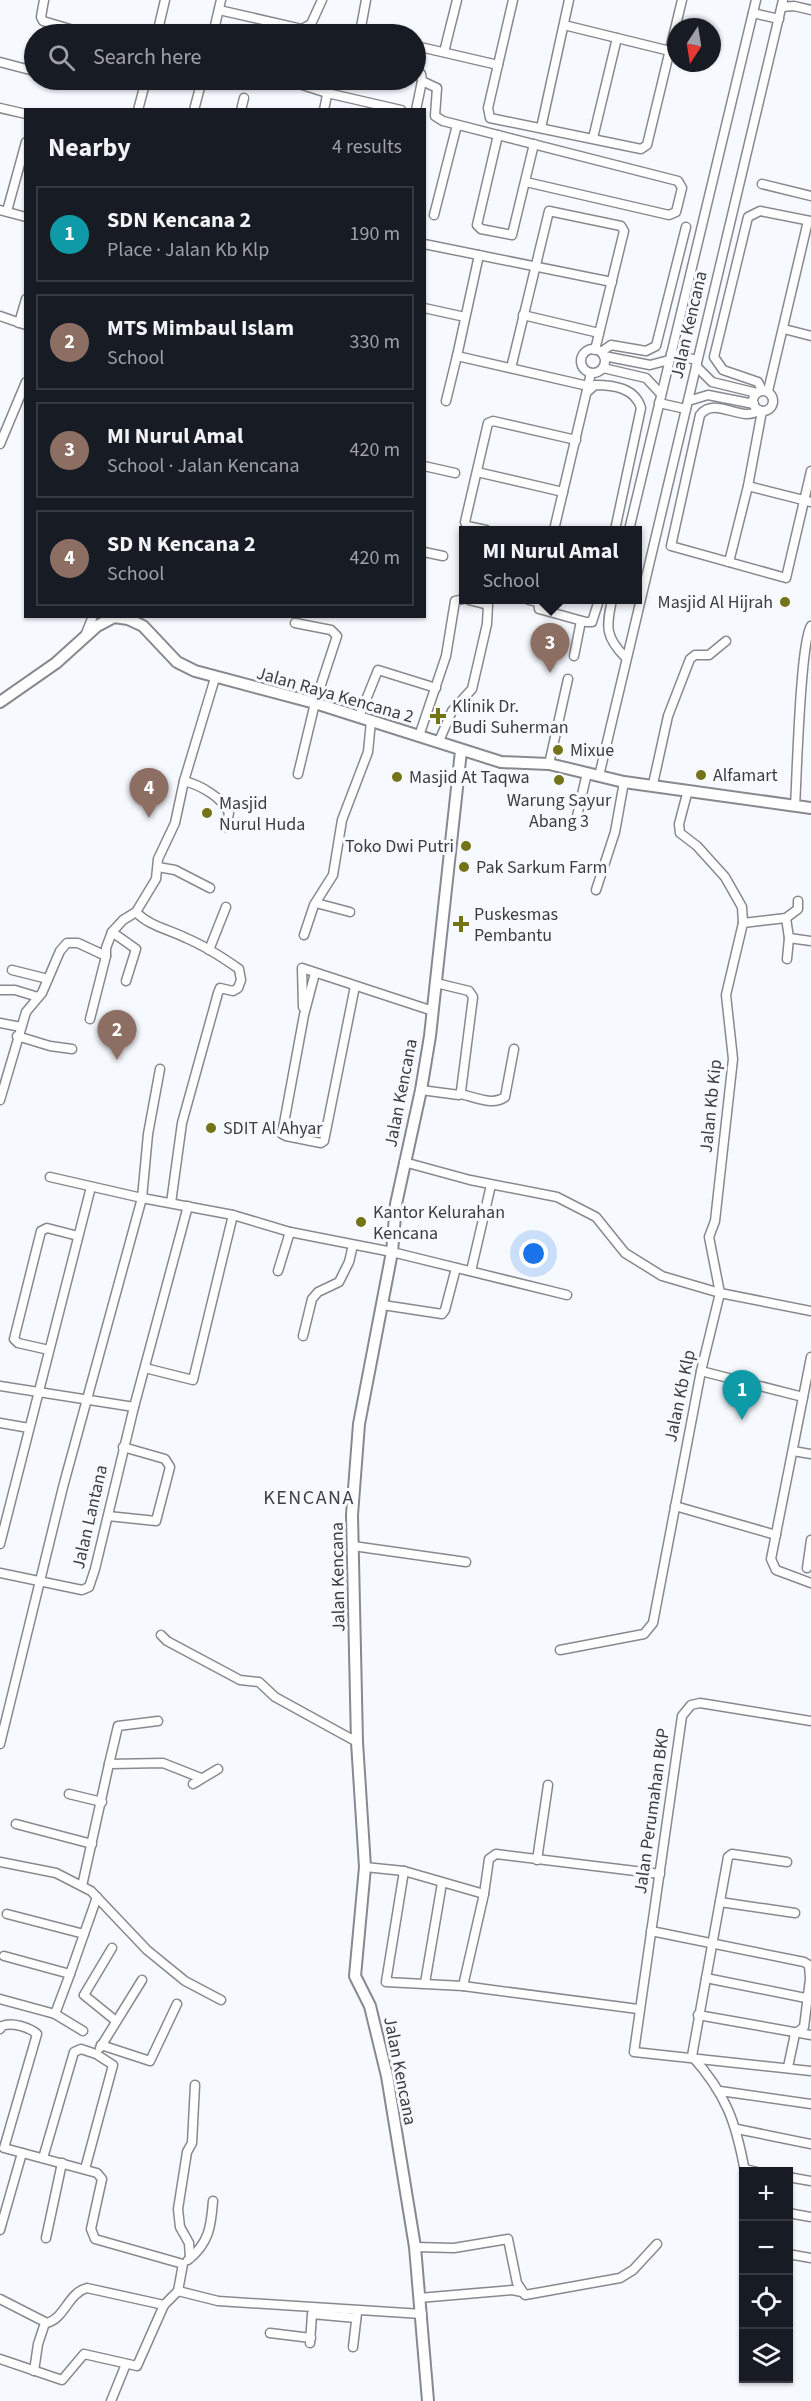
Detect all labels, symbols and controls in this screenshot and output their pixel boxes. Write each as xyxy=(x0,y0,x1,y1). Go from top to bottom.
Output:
north arrow xyxy=(667,18,721,72)
search box xyxy=(24,24,426,90)
icon: search xyxy=(45,41,78,74)
text: Search here xyxy=(93,41,201,73)
text: Nearby xyxy=(48,129,131,166)
text: 4 results xyxy=(332,133,402,161)
text: SDN Kencana 2 xyxy=(107,204,251,236)
text: 1 xyxy=(64,220,75,248)
text: 190 m xyxy=(350,220,400,248)
text: Place · Jalan Kb Klp xyxy=(107,236,269,264)
street label: Jalan Kencana xyxy=(664,269,714,381)
text: MTS Mimbaul Islam xyxy=(107,312,294,344)
text: 2 xyxy=(64,328,75,356)
text: 330 m xyxy=(350,328,400,356)
text: School xyxy=(107,344,164,372)
text: MI Nurul Amal xyxy=(107,420,243,452)
text: 3 xyxy=(64,436,75,464)
text: 420 m xyxy=(350,436,400,464)
text: School · Jalan Kencana xyxy=(107,452,300,480)
popup xyxy=(459,526,642,604)
text: SD N Kencana 2 xyxy=(107,528,256,560)
text: MI Nurul Amal xyxy=(482,535,619,567)
text: 4 xyxy=(64,544,75,572)
text: 420 m xyxy=(350,544,400,572)
text: School xyxy=(107,560,164,588)
text: School xyxy=(482,567,540,595)
place label: Masjid Al Hijrah xyxy=(658,590,773,615)
marker: Masjid Al Hijrah xyxy=(778,595,792,609)
pin: 3 xyxy=(530,624,570,673)
street label: Jalan Raya Kencana 2 xyxy=(253,661,417,729)
place label: Klinik Dr. Budi Suherman xyxy=(452,694,569,740)
marker: Klinik Dr. Budi Suherman xyxy=(429,707,447,725)
place label: Mixue xyxy=(570,738,614,763)
marker: Mixue xyxy=(551,743,565,757)
place label: Alfamart xyxy=(713,763,778,788)
place label: Masjid At Taqwa xyxy=(409,765,530,790)
pin: 4 xyxy=(130,768,168,818)
marker: Alfamart xyxy=(694,768,708,782)
marker: Masjid At Taqwa xyxy=(390,770,404,784)
marker: Warung Sayur Abang 3 xyxy=(552,773,566,787)
place label: Warung Sayur Abang 3 xyxy=(507,788,612,834)
place label: Masjid Nurul Huda xyxy=(219,791,305,837)
marker: Masjid Nurul Huda xyxy=(200,806,214,820)
place label: Toko Dwi Putri xyxy=(345,834,454,859)
marker: Toko Dwi Putri xyxy=(459,839,473,853)
place label: Pak Sarkum Farm xyxy=(476,855,607,880)
marker: Pak Sarkum Farm xyxy=(457,860,471,874)
place label: Puskesmas Pembantu xyxy=(474,902,558,948)
marker: Puskesmas Pembantu xyxy=(452,915,470,933)
pin: 2 xyxy=(98,1010,136,1060)
street label: Jalan Kencana xyxy=(378,1037,424,1149)
street label: Jalan Kb Kip xyxy=(694,1058,728,1154)
place label: SDIT Al Ahyar xyxy=(223,1116,323,1141)
marker: SDIT Al Ahyar xyxy=(204,1121,218,1135)
place label: Kantor Kelurahan Kencana xyxy=(373,1200,505,1246)
marker: Kantor Kelurahan Kencana xyxy=(354,1215,368,1229)
your location xyxy=(519,1239,548,1268)
street label: Jalan Kb Klp xyxy=(658,1348,702,1444)
pin: 1 xyxy=(722,1370,762,1420)
street label: Jalan Lantana xyxy=(66,1462,114,1572)
district label: KENCANA xyxy=(263,1484,355,1512)
street label: Jalan Kencana xyxy=(325,1522,351,1632)
street label: Jalan Perumahan BKP xyxy=(628,1727,676,1895)
street label: Jalan Kencana xyxy=(377,2015,423,2127)
map controls xyxy=(739,2167,793,2383)
button: + xyxy=(739,2167,793,2221)
button: − xyxy=(739,2221,793,2275)
button: locate xyxy=(739,2275,793,2329)
button: layers xyxy=(739,2329,793,2383)

